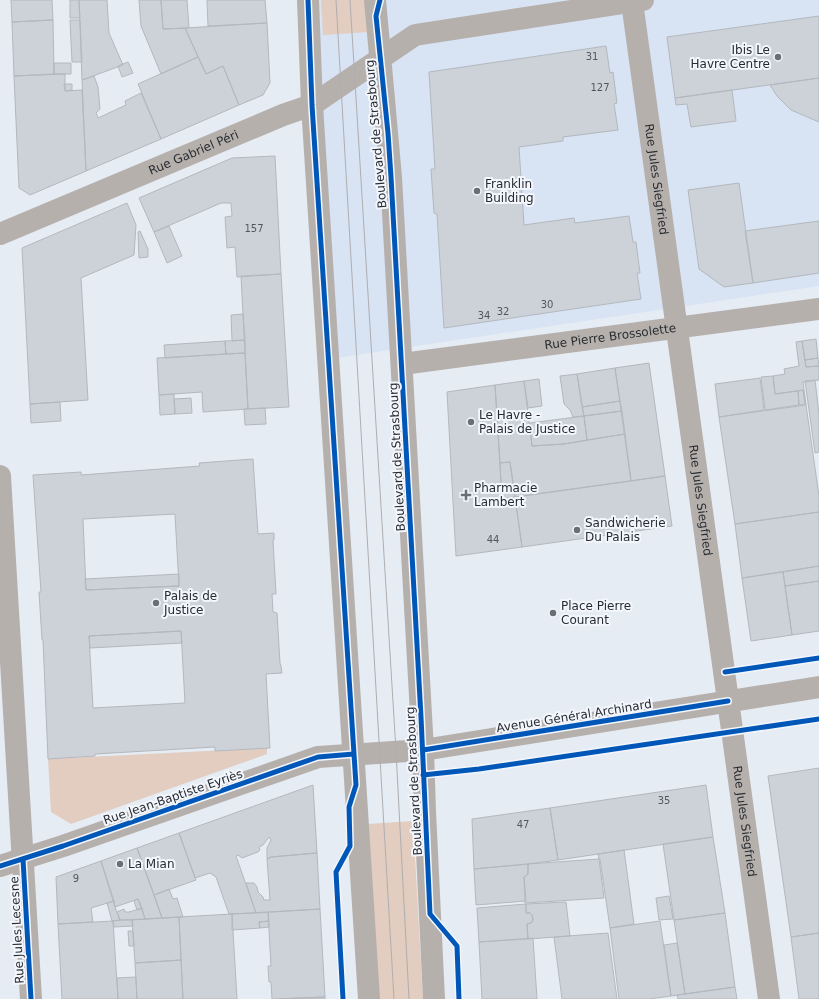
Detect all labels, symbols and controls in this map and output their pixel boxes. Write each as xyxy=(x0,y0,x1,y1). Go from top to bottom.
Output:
place label: Ibis Le Havre Centre xyxy=(691,43,770,71)
house number: 31 xyxy=(586,51,598,62)
marker: Ibis Le Havre Centre xyxy=(773,52,783,62)
street label: Boulevard de Strasbourg xyxy=(363,59,389,209)
house number: 127 xyxy=(590,82,610,93)
street label: Rue Jules Siegfried xyxy=(642,123,671,236)
street label: Rue Gabriel Péri xyxy=(146,127,241,178)
place label: Franklin Building xyxy=(485,177,534,205)
marker: Franklin Building xyxy=(472,186,482,196)
house number: 157 xyxy=(244,223,264,234)
house number: 30 xyxy=(541,299,553,310)
house number: 32 xyxy=(497,306,509,317)
house number: 34 xyxy=(478,310,490,321)
street label: Rue Pierre Brossolette xyxy=(544,321,677,352)
street label: Boulevard de Strasbourg xyxy=(386,382,408,532)
place label: Le Havre - Palais de Justice xyxy=(479,408,575,436)
marker: Le Havre - Palais de Justice xyxy=(466,417,476,427)
street label: Rue Jules Siegfried xyxy=(686,444,715,557)
place label: Pharmacie Lambert xyxy=(474,481,537,509)
marker: Pharmacie Lambert xyxy=(461,490,471,500)
place label: Sandwicherie Du Palais xyxy=(585,516,666,544)
marker: Sandwicherie Du Palais xyxy=(572,525,582,535)
house number: 44 xyxy=(487,534,499,545)
place label: Palais de Justice xyxy=(163,589,217,617)
marker: Palais de Justice xyxy=(151,598,161,608)
place label: Place Pierre Courant xyxy=(561,599,631,627)
marker: Place Pierre Courant xyxy=(548,608,558,618)
street label: Avenue Général Archinard xyxy=(495,697,653,735)
street label: Boulevard de Strasbourg xyxy=(403,706,425,856)
street label: Rue Jules Siegfried xyxy=(730,765,759,878)
street label: Rue Jean-Baptiste Eyriès xyxy=(102,767,244,827)
house number: 35 xyxy=(658,795,670,806)
house number: 47 xyxy=(517,819,529,830)
place label: La Mian xyxy=(128,857,175,871)
marker: La Mian xyxy=(115,859,125,869)
house number: 9 xyxy=(73,873,79,884)
street label: Rue Jules Lecesne xyxy=(7,876,27,984)

